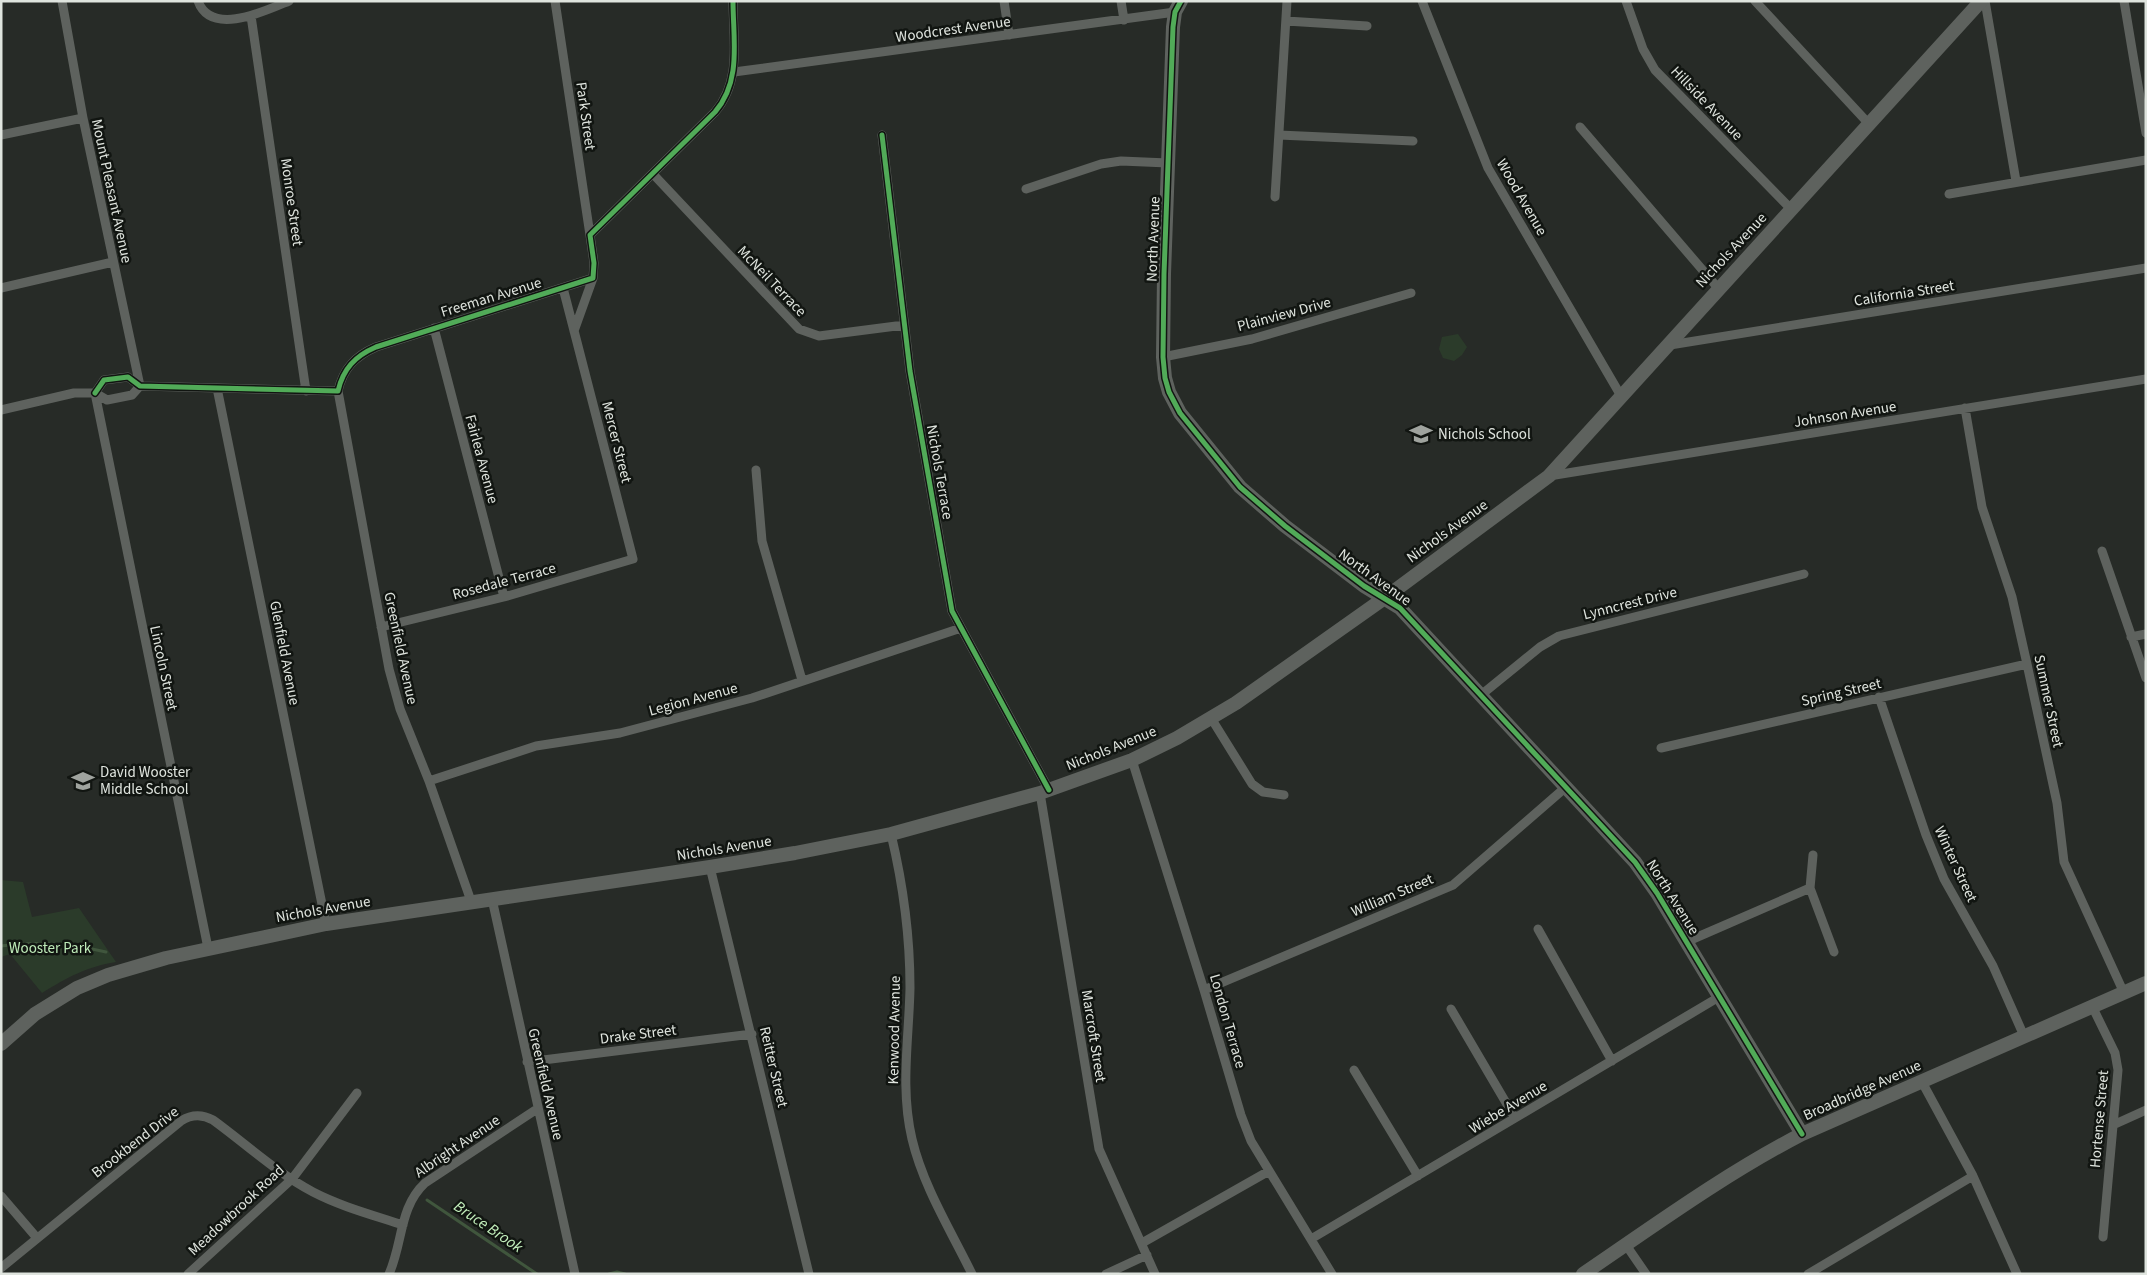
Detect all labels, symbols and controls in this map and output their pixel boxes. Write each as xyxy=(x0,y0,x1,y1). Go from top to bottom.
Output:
street label: Woodcrest Avenue xyxy=(894,11,1012,48)
street label: Hillside Avenue xyxy=(1666,61,1748,145)
street label: Park Street xyxy=(570,81,601,152)
street label: Mount Pleasant Avenue xyxy=(86,117,137,265)
street label: Wood Avenue xyxy=(1491,155,1552,240)
street label: Monroe Street xyxy=(275,157,308,247)
street label: North Avenue xyxy=(1142,196,1165,282)
street label: Nichols Avenue xyxy=(1691,208,1772,293)
street label: McNeil Terrace xyxy=(732,241,811,322)
street label: Freeman Avenue xyxy=(438,272,544,323)
street label: California Street xyxy=(1852,275,1956,312)
street label: Plainview Drive xyxy=(1235,292,1333,337)
street label: Johnson Avenue xyxy=(1792,396,1898,433)
street label: Mercer Street xyxy=(596,399,637,485)
street label: Fairlea Avenue xyxy=(460,412,503,506)
school or university icon: Nichols School xyxy=(1408,421,1434,447)
street label: Nichols Terrace xyxy=(921,423,958,521)
place label: Nichols School xyxy=(1438,424,1531,445)
street label: Nichols Avenue xyxy=(1402,495,1492,568)
street label: North Avenue xyxy=(1334,544,1415,611)
street label: Rosedale Terrace xyxy=(450,558,558,605)
street label: Lynncrest Drive xyxy=(1581,582,1679,625)
street label: Greenfield Avenue xyxy=(378,590,423,706)
street label: Glenfield Avenue xyxy=(264,599,305,707)
street label: Lincoln Street xyxy=(144,624,183,713)
street label: Summer Street xyxy=(2028,653,2069,749)
street label: Spring Street xyxy=(1799,673,1883,712)
street label: Legion Avenue xyxy=(646,678,740,721)
street label: Nichols Avenue xyxy=(1063,721,1160,776)
place label: David Wooster Middle School xyxy=(100,762,191,800)
school or university icon: David Wooster Middle School xyxy=(70,768,96,794)
street label: Winter Street xyxy=(1929,823,1982,906)
street label: Nichols Avenue xyxy=(675,831,773,866)
street label: North Avenue xyxy=(1641,855,1704,939)
street label: William Street xyxy=(1348,869,1437,922)
street label: Nichols Avenue xyxy=(274,891,372,928)
park label: Wooster Park xyxy=(9,938,92,959)
street label: London Terrace xyxy=(1204,972,1251,1071)
street label: Kenwood Avenue xyxy=(883,975,906,1085)
street label: Marcroft Street xyxy=(1076,989,1111,1084)
street label: Drake Street xyxy=(599,1019,677,1050)
street label: Reitter Street xyxy=(754,1025,793,1110)
street label: Greenfield Avenue xyxy=(522,1026,569,1142)
street label: Broadbridge Avenue xyxy=(1800,1055,1925,1126)
street label: Hortense Street xyxy=(2085,1069,2114,1169)
street label: Wiebe Avenue xyxy=(1465,1076,1551,1139)
street label: Brookbend Drive xyxy=(87,1102,183,1183)
street label: Albright Avenue xyxy=(410,1110,504,1183)
street label: Meadowbrook Road xyxy=(183,1160,289,1261)
water label: Bruce Brook xyxy=(450,1196,528,1258)

